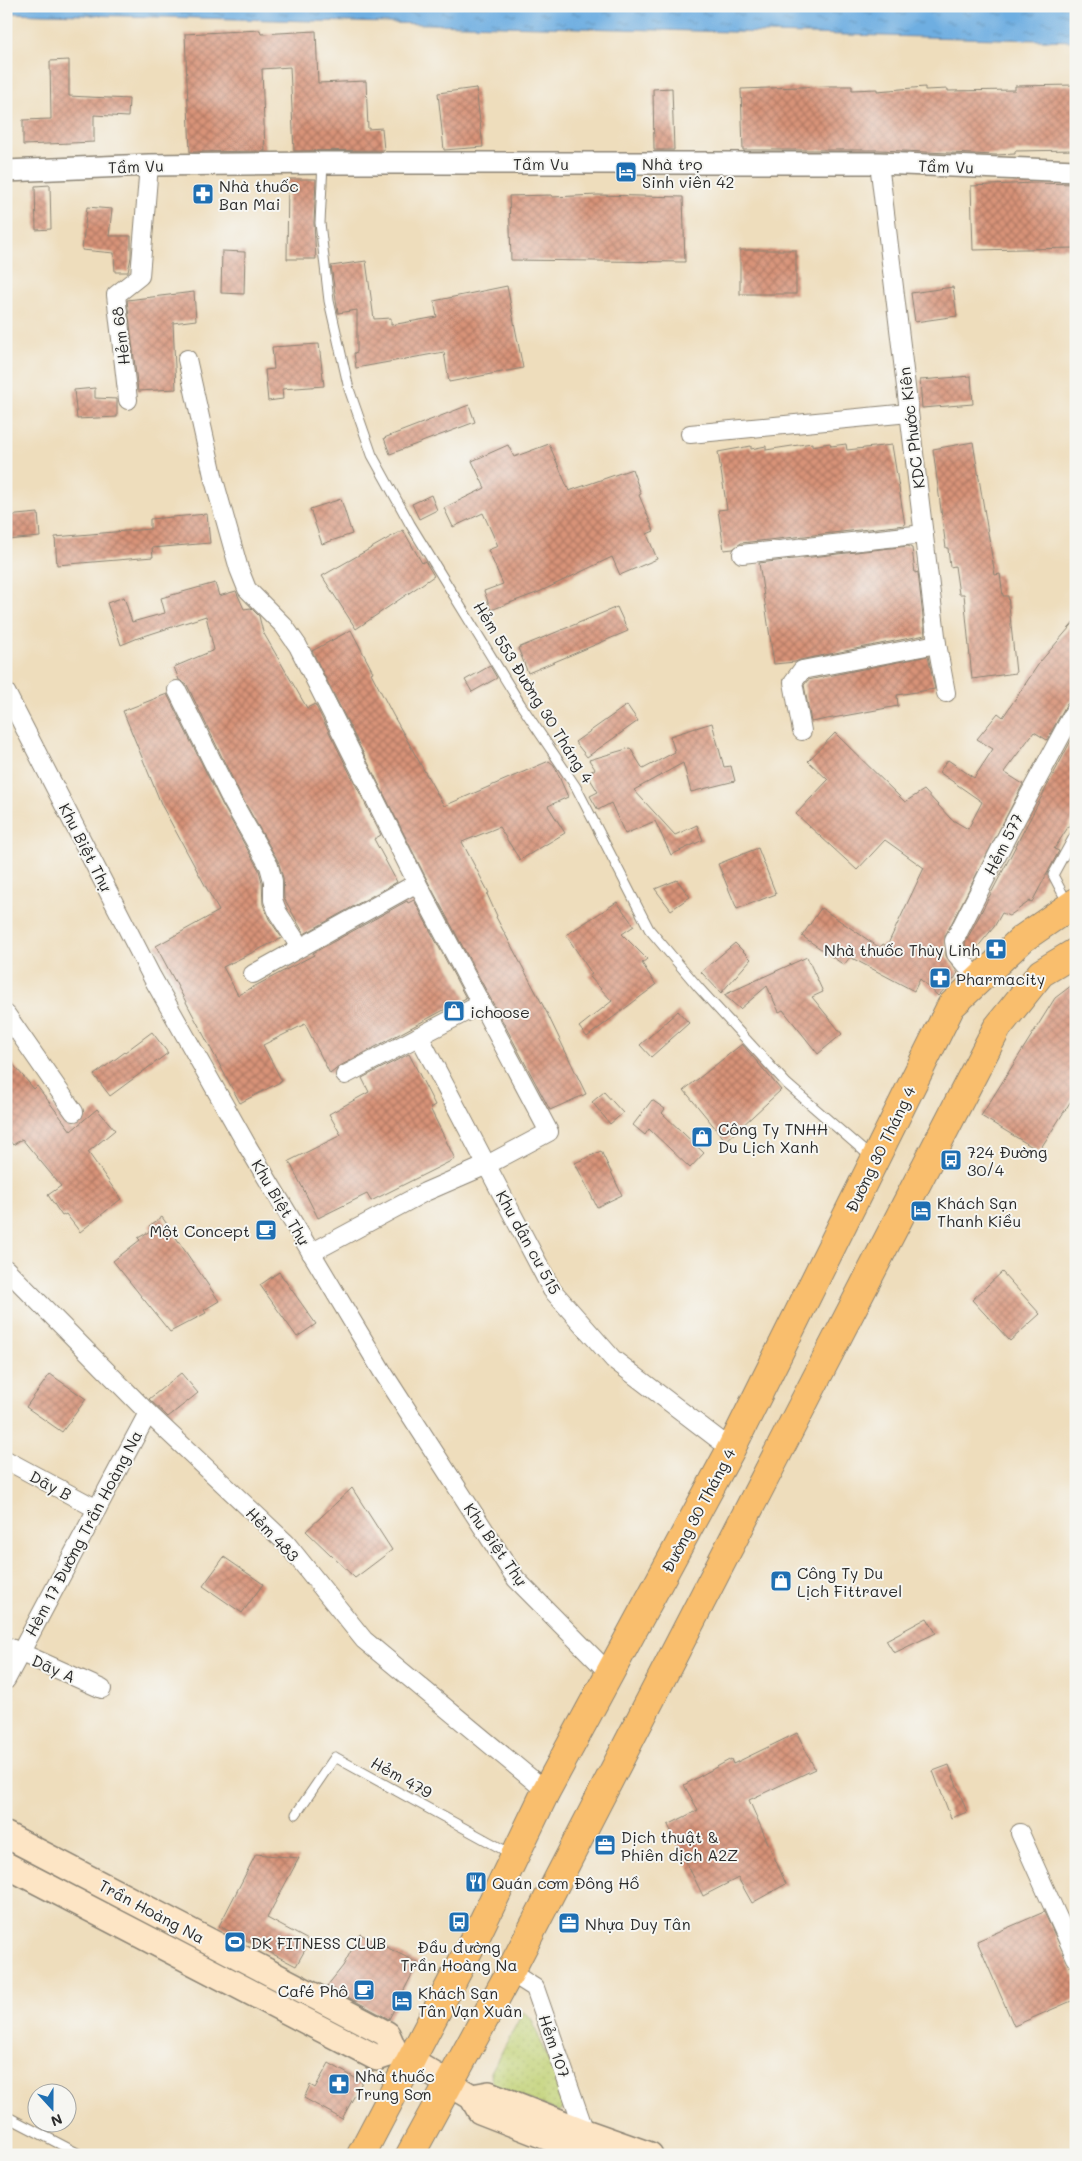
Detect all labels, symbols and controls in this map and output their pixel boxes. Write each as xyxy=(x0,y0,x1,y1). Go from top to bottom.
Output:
street label: Tầm Vu xyxy=(513,153,569,174)
place label: Nhà trọ Sinh viên 42 xyxy=(642,153,734,192)
street label: Tầm Vu xyxy=(108,155,164,177)
street label: Tầm Vu xyxy=(918,155,974,177)
hotel icon: Nhà trọ Sinh viên 42 xyxy=(614,160,638,184)
place label: Nhà thuốc Ban Mai xyxy=(219,175,299,214)
pharmacy icon: Nhà thuốc Ban Mai xyxy=(191,182,215,206)
street label: Hẻm 68 xyxy=(106,305,134,366)
street label: KDC Phước Kiên xyxy=(893,366,929,490)
street label: Hẻm 553 Đường 30 Tháng 4 xyxy=(469,597,599,787)
street label: Khu Biệt Thự xyxy=(55,799,118,896)
street label: Hẻm 577 xyxy=(979,810,1027,878)
pharmacy icon: Nhà thuốc Thùy Linh xyxy=(984,937,1008,961)
place label: Nhà thuốc Thùy Linh xyxy=(824,939,980,960)
pharmacy icon: Pharmacity xyxy=(928,966,952,990)
place label: Pharmacity xyxy=(956,968,1045,989)
shop icon: ichoose xyxy=(442,999,466,1023)
place label: ichoose xyxy=(470,1001,530,1022)
street label: Đường 30 Tháng 4 xyxy=(840,1082,920,1216)
place label: Công Ty TNHH Du Lịch Xanh xyxy=(718,1118,828,1157)
shop icon: Công Ty TNHH Du Lịch Xanh xyxy=(690,1125,714,1149)
place label: 724 Đường 30/4 xyxy=(967,1141,1047,1180)
bus stop icon: 724 Đường 30/4 xyxy=(939,1148,963,1172)
street label: Khu Biệt Thự xyxy=(247,1155,315,1250)
street label: Khu dân cư 515 xyxy=(492,1186,566,1298)
place label: Khách Sạn Thanh Kiều xyxy=(937,1192,1021,1231)
hotel icon: Khách Sạn Thanh Kiều xyxy=(909,1199,933,1223)
cafe icon: Một Concept xyxy=(254,1218,278,1242)
place label: Một Concept xyxy=(150,1220,250,1241)
street label: Hèm 17 Đường Trần Hoàng Na xyxy=(20,1426,146,1640)
street label: Đường 30 Tháng 4 xyxy=(656,1444,740,1576)
street label: Dãy B xyxy=(26,1465,76,1505)
street label: Khu Biệt Thự xyxy=(460,1499,533,1590)
street label: Hẻm 483 xyxy=(242,1502,304,1566)
place label: Công Ty Du Lịch Fittravel xyxy=(797,1562,902,1601)
shop icon: Công Ty Du Lịch Fittravel xyxy=(769,1569,793,1593)
street label: Dãy A xyxy=(29,1649,79,1687)
street label: Hẻm 479 xyxy=(368,1752,436,1802)
place label: Dịch thuật & Phiên dịch A2Z xyxy=(621,1826,738,1865)
office icon: Dịch thuật & Phiên dịch A2Z xyxy=(593,1833,617,1857)
restaurant icon: Quán cơm Đông Hồ xyxy=(464,1870,488,1894)
place label: Quán cơm Đông Hồ xyxy=(492,1872,639,1893)
street label: Trần Hoàng Na xyxy=(96,1874,209,1948)
bus stop icon: Đầu đường Trần Hoàng Na xyxy=(447,1910,471,1934)
office icon: Nhựa Duy Tân xyxy=(557,1911,581,1935)
place label: Nhựa Duy Tân xyxy=(585,1913,691,1934)
sports icon: DK FITNESS CLUB xyxy=(223,1930,247,1954)
place label: DK FITNESS CLUB xyxy=(251,1932,386,1953)
place label: Đầu đường Trần Hoàng Na xyxy=(401,1936,517,1975)
cafe icon: Café Phô xyxy=(352,1978,376,2002)
place label: Café Phô xyxy=(278,1980,348,2001)
place label: Khách Sạn Tân Vạn Xuân xyxy=(418,1982,522,2021)
hotel icon: Khách Sạn Tân Vạn Xuân xyxy=(390,1989,414,2013)
street label: Hẻm 107 xyxy=(534,2012,576,2080)
place label: Nhà thuốc Trung Sơn xyxy=(355,2065,435,2104)
pharmacy icon: Nhà thuốc Trung Sơn xyxy=(327,2072,351,2096)
north arrow xyxy=(28,2084,78,2134)
text: N xyxy=(48,2110,65,2131)

